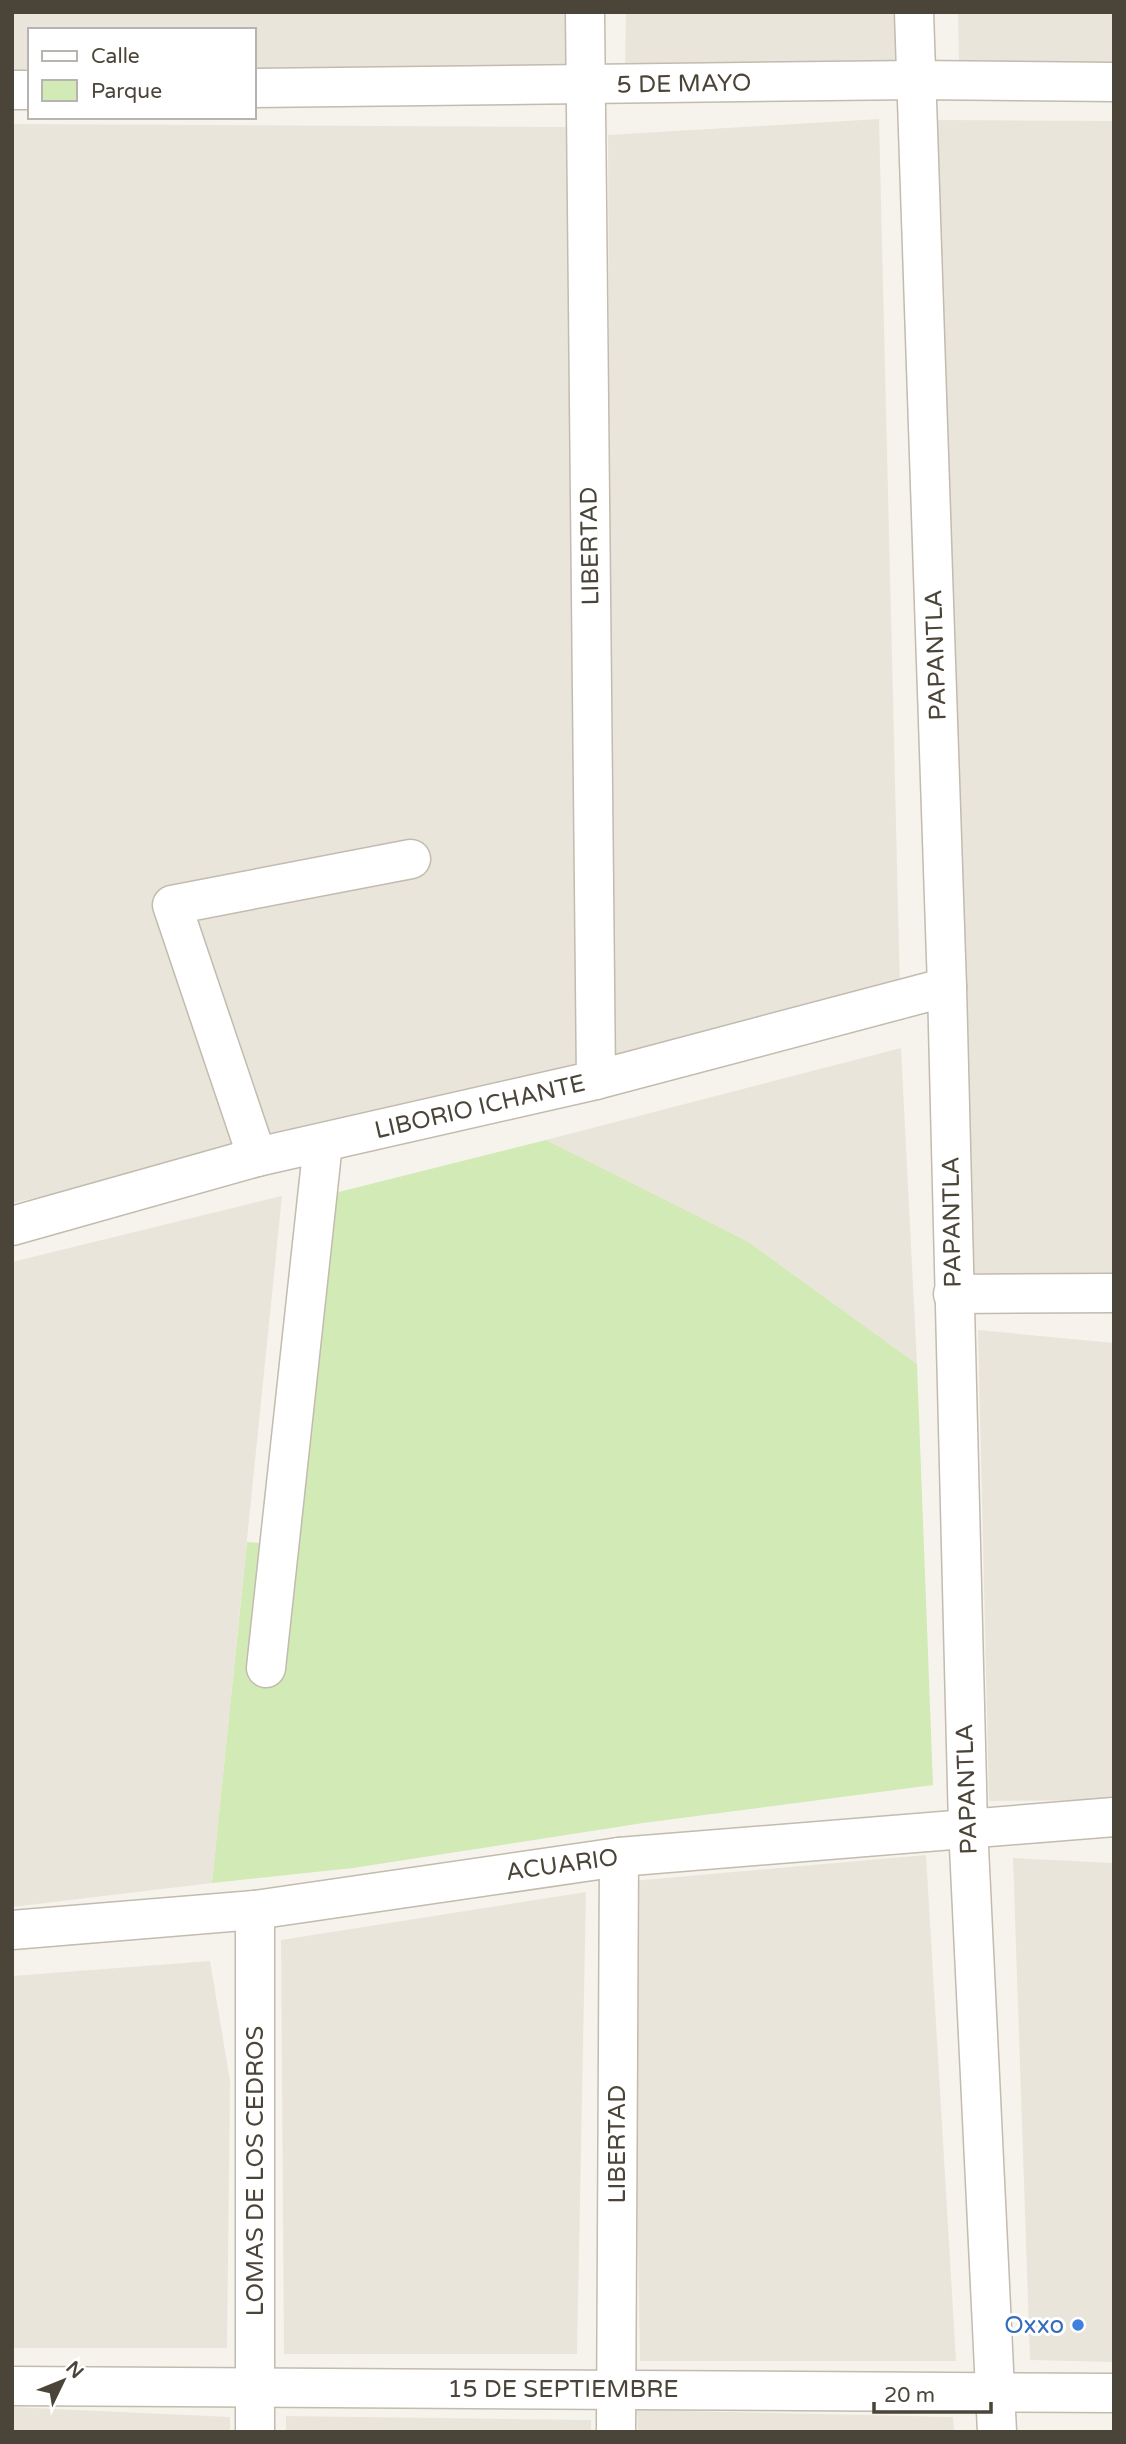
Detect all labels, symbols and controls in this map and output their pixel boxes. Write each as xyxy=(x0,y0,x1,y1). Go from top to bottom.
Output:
legend xyxy=(28,28,256,119)
text: Calle xyxy=(91,44,140,69)
street label: 5 DE MAYO xyxy=(616,68,752,100)
text: Parque xyxy=(91,79,162,104)
street label: LIBERTAD xyxy=(574,486,606,606)
street label: PAPANTLA xyxy=(919,589,953,721)
street label: LIBORIO ICHANTE xyxy=(372,1069,588,1145)
street label: PAPANTLA xyxy=(936,1156,968,1288)
street label: PAPANTLA xyxy=(950,1723,984,1855)
street label: ACUARIO xyxy=(504,1843,620,1887)
street label: LOMAS DE LOS CEDROS xyxy=(241,2026,270,2316)
street label: LIBERTAD xyxy=(603,2085,632,2203)
place label: Oxxo xyxy=(1004,2311,1064,2340)
marker: Oxxo xyxy=(1070,2317,1086,2333)
north arrow xyxy=(28,2346,98,2416)
text: N xyxy=(61,2357,88,2383)
scale bar xyxy=(874,2370,991,2414)
street label: 15 DE SEPTIEMBRE xyxy=(447,2375,679,2404)
text: 20 m xyxy=(884,2383,935,2408)

